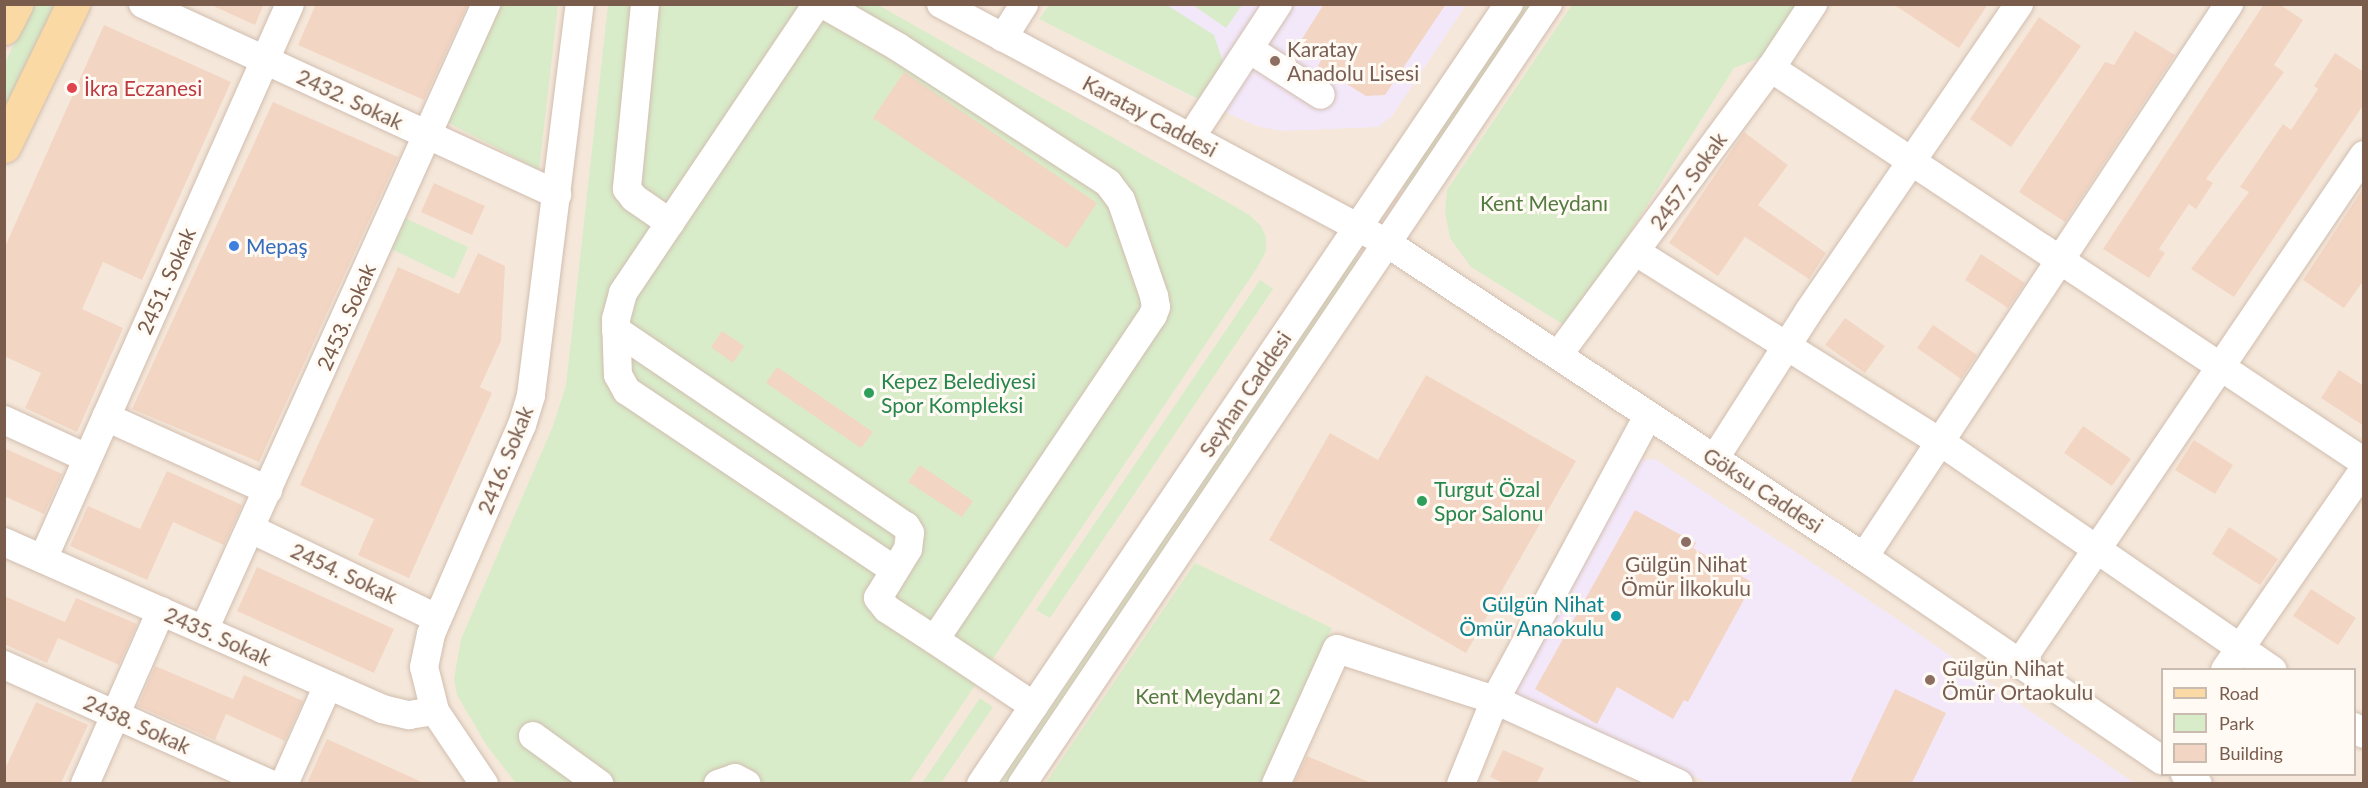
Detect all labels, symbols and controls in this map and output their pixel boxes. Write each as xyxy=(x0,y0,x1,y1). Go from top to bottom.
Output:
place label: Karatay Anadolu Lisesi xyxy=(1287,36,1419,86)
marker: Karatay Anadolu Lisesi xyxy=(1268,54,1282,68)
street label: 2432. Sokak xyxy=(293,63,407,135)
street label: Karatay Caddesi xyxy=(1078,70,1222,162)
place label: İkra Eczanesi xyxy=(84,75,202,101)
marker: İkra Eczanesi xyxy=(65,81,79,95)
street label: 2457. Sokak xyxy=(1644,127,1732,235)
park label: Kent Meydanı xyxy=(1480,190,1608,216)
street label: 2451. Sokak xyxy=(131,224,201,338)
place label: Mepaş xyxy=(246,233,308,259)
marker: Mepaş xyxy=(227,239,241,253)
street label: 2453. Sokak xyxy=(311,260,381,374)
street label: Seyhan Caddesi xyxy=(1194,327,1296,461)
place label: Kepez Belediyesi Spor Kompleksi xyxy=(881,368,1036,418)
marker: Kepez Belediyesi Spor Kompleksi xyxy=(862,386,876,400)
street label: 2416. Sokak xyxy=(472,402,538,518)
street label: Göksu Caddesi xyxy=(1699,442,1827,538)
place label: Turgut Özal Spor Salonu xyxy=(1434,476,1544,526)
marker: Turgut Özal Spor Salonu xyxy=(1415,494,1429,508)
marker: Gülgün Nihat Ömür İlkokulu xyxy=(1679,535,1693,549)
street label: 2454. Sokak xyxy=(287,537,401,609)
place label: Gülgün Nihat Ömür İlkokulu xyxy=(1621,551,1751,601)
place label: Gülgün Nihat Ömür Anaokulu xyxy=(1458,591,1604,641)
street label: 2435. Sokak xyxy=(161,601,275,671)
marker: Gülgün Nihat Ömür Anaokulu xyxy=(1609,609,1623,623)
place label: Gülgün Nihat Ömür Ortaokulu xyxy=(1942,655,2094,705)
legend xyxy=(2161,668,2356,776)
marker: Gülgün Nihat Ömür Ortaokulu xyxy=(1923,673,1937,687)
text: Road xyxy=(2219,682,2259,704)
park label: Kent Meydanı 2 xyxy=(1135,683,1281,709)
street label: 2438. Sokak xyxy=(80,689,194,759)
text: Park xyxy=(2219,712,2254,734)
text: Building xyxy=(2219,742,2283,764)

